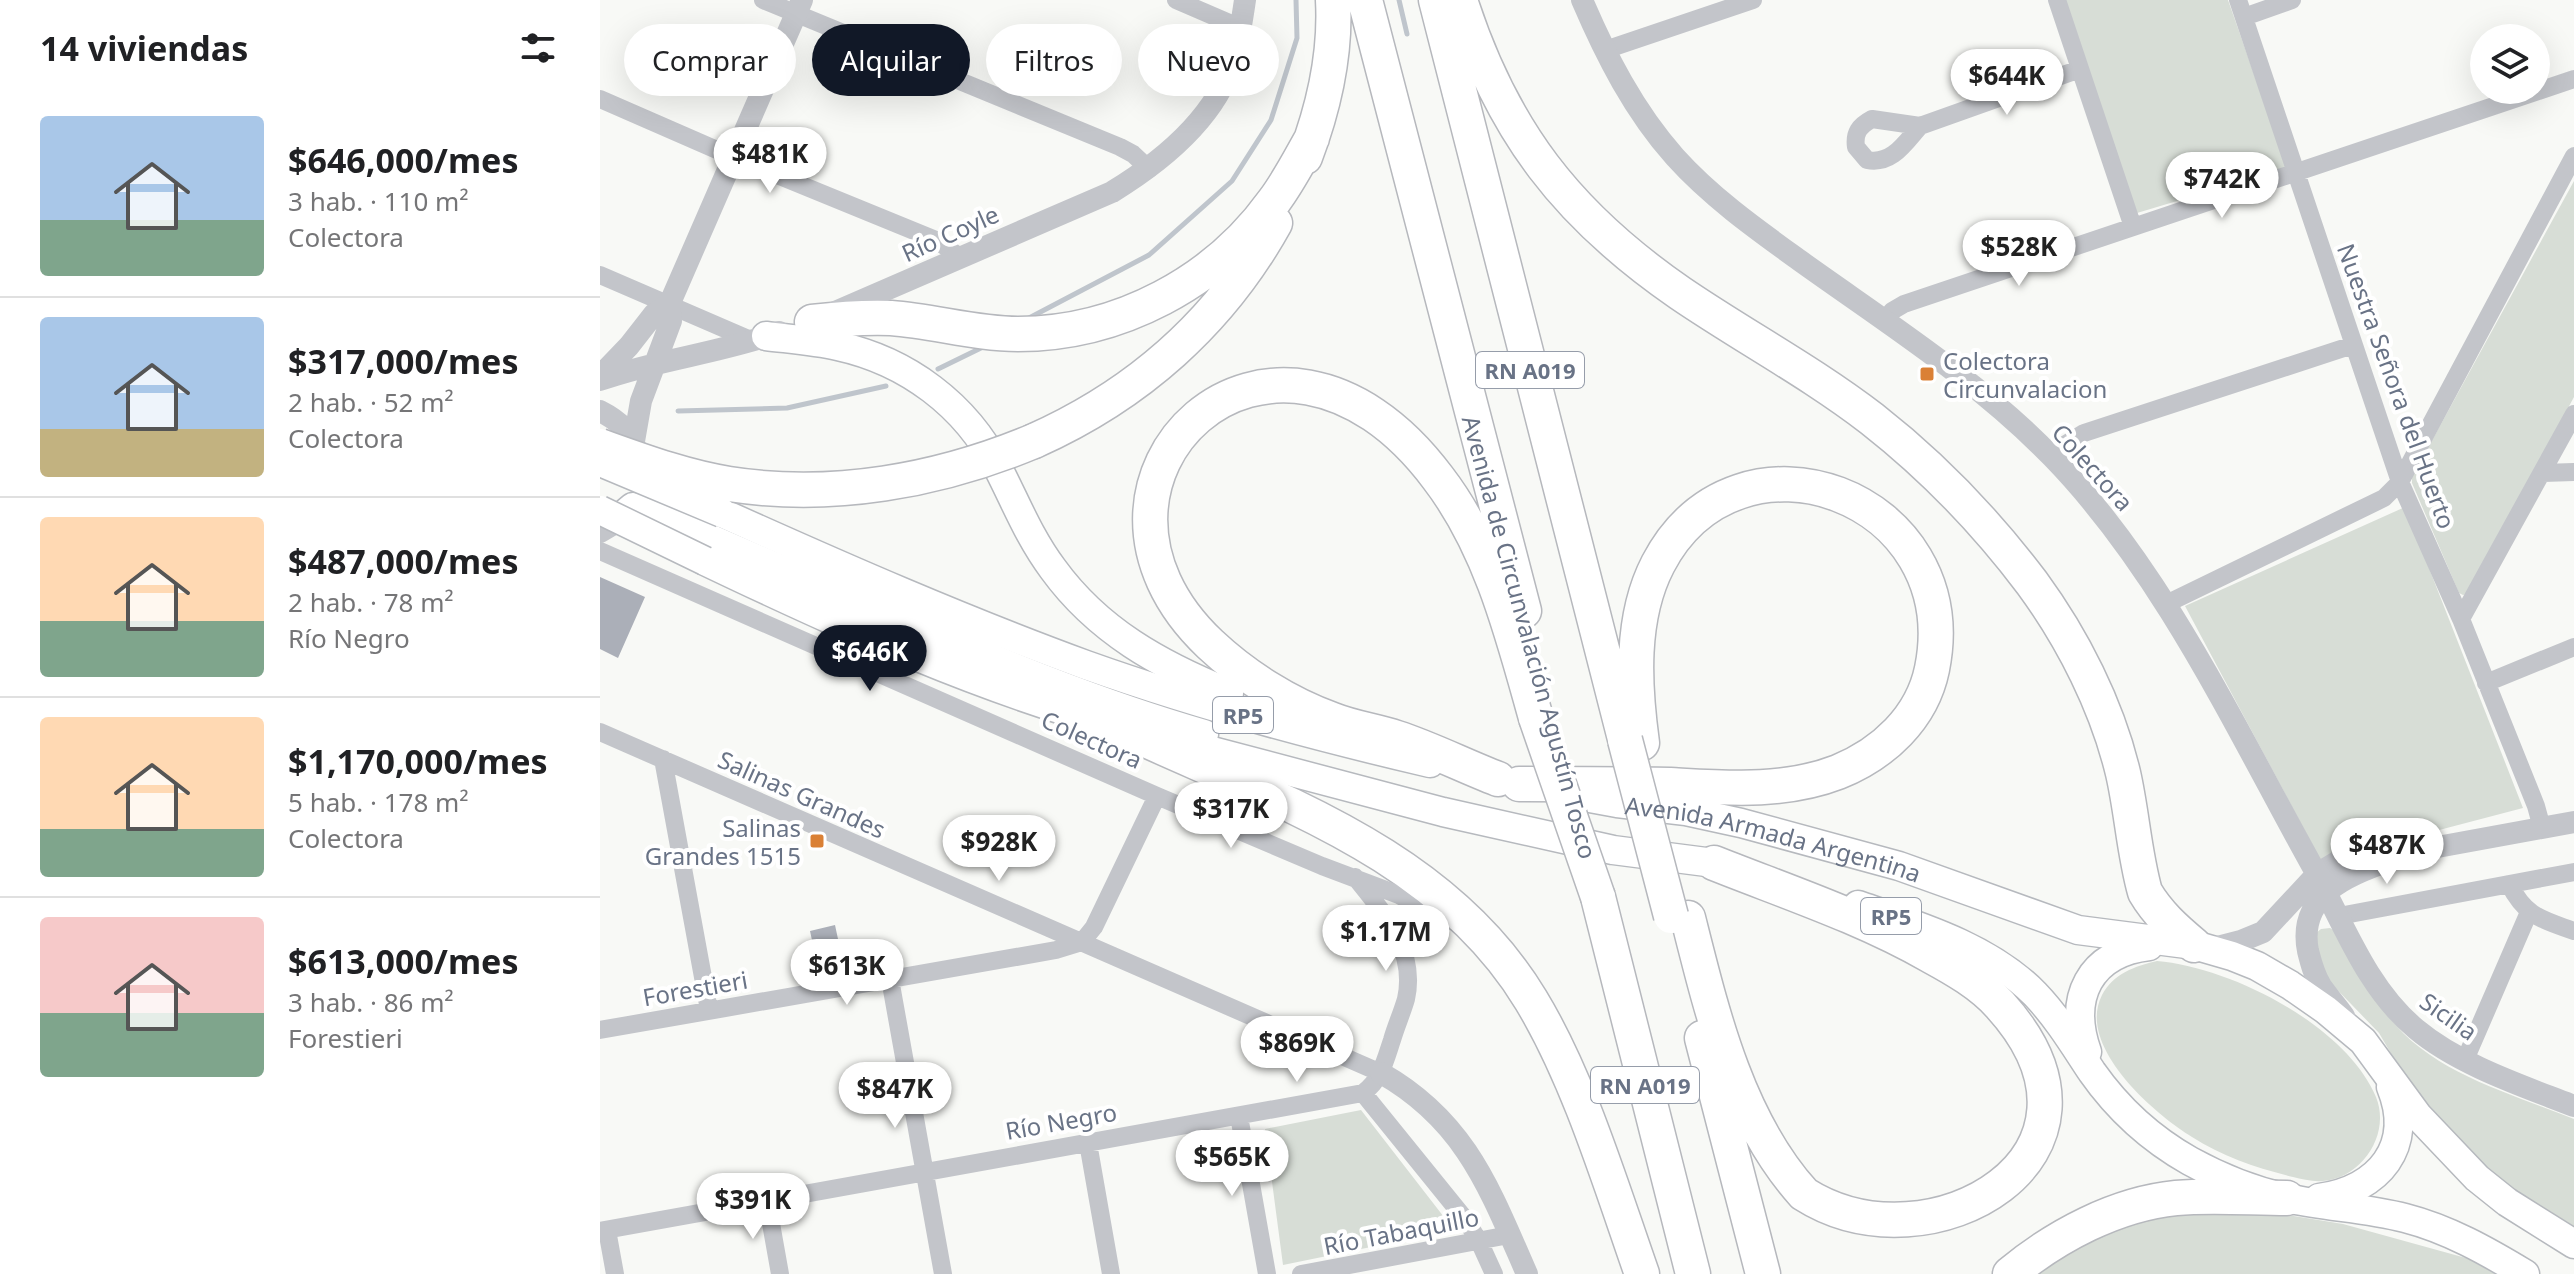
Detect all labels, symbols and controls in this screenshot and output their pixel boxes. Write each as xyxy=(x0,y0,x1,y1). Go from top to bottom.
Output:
chip: Comprar xyxy=(624,24,796,96)
chip: Alquilar xyxy=(812,24,970,96)
chip: Filtros xyxy=(986,24,1122,96)
chip: Nuevo xyxy=(1138,24,1279,96)
map controls xyxy=(2470,24,2550,104)
button: layers xyxy=(2470,24,2550,104)
text: 14 viviendas xyxy=(40,25,248,71)
icon: filters xyxy=(516,26,560,70)
pin: $644K xyxy=(1951,49,2063,117)
text: $644K xyxy=(1969,57,2045,93)
pin: $481K xyxy=(714,127,826,195)
text: $481K xyxy=(732,135,808,171)
text: $646,000/mes xyxy=(288,137,518,183)
icon: home xyxy=(104,148,200,244)
pin: $742K xyxy=(2166,152,2278,220)
text: $742K xyxy=(2184,160,2260,196)
text: 3 hab. · 110 m² xyxy=(288,183,469,219)
street label: Río Coyle xyxy=(896,197,1004,269)
text: Colectora xyxy=(288,219,404,255)
pin: $528K xyxy=(1963,220,2075,288)
text: $528K xyxy=(1981,228,2057,264)
street label: Nuestra Señora del Huerto xyxy=(2330,239,2464,533)
text: $317,000/mes xyxy=(288,338,518,384)
place label: Colectora Circunvalacion xyxy=(1943,344,2107,405)
icon: home xyxy=(104,349,200,445)
road number: RN A019 xyxy=(1476,352,1584,388)
marker: Colectora Circunvalacion xyxy=(1918,365,1936,383)
text: 2 hab. · 52 m² xyxy=(288,384,454,420)
street label: Avenida de Circunvalación Agustín Tosco xyxy=(1455,412,1605,862)
street label: Colectora xyxy=(2045,416,2141,518)
text: Colectora xyxy=(288,420,404,456)
text: $487,000/mes xyxy=(288,538,518,584)
icon: home xyxy=(104,549,200,645)
text: 2 hab. · 78 m² xyxy=(288,584,454,620)
text: Río Negro xyxy=(288,620,410,656)
pin: $646K xyxy=(814,625,926,693)
text: $646K xyxy=(832,633,908,669)
road number: RP5 xyxy=(1213,697,1273,733)
street label: Colectora xyxy=(1036,702,1148,776)
text: $1,170,000/mes xyxy=(288,738,548,784)
street label: Salinas Grandes xyxy=(713,742,891,846)
icon: home xyxy=(104,749,200,845)
pin: $317K xyxy=(1175,782,1287,850)
text: 5 hab. · 178 m² xyxy=(288,784,469,820)
street label: Avenida Armada Argentina xyxy=(1623,788,1926,889)
text: $317K xyxy=(1193,790,1269,826)
place label: Salinas Grandes 1515 xyxy=(645,811,801,872)
pin: $928K xyxy=(943,815,1055,883)
pin: $487K xyxy=(2331,818,2443,886)
text: Colectora xyxy=(288,820,404,856)
text: $928K xyxy=(961,823,1037,859)
text: $487K xyxy=(2349,826,2425,862)
marker: Salinas Grandes 1515 xyxy=(808,832,826,850)
road number: RP5 xyxy=(1861,898,1921,934)
pin: $1.17M xyxy=(1321,905,1451,973)
text: $1.17M xyxy=(1340,913,1432,949)
text: $613,000/mes xyxy=(288,938,518,984)
pin: $613K xyxy=(791,939,903,1007)
text: $613K xyxy=(809,947,885,983)
icon: home xyxy=(104,949,200,1045)
street label: Forestieri xyxy=(640,963,750,1013)
text: 3 hab. · 86 m² xyxy=(288,984,454,1020)
street label: Sicilia xyxy=(2414,984,2484,1048)
pin: $869K xyxy=(1241,1016,1353,1084)
text: Forestieri xyxy=(288,1020,403,1056)
text: $869K xyxy=(1259,1024,1335,1060)
pin: $847K xyxy=(839,1062,951,1130)
road number: RN A019 xyxy=(1591,1067,1699,1103)
text: $847K xyxy=(857,1070,933,1106)
street label: Río Negro xyxy=(1003,1095,1119,1147)
pin: $565K xyxy=(1176,1130,1288,1198)
text: $565K xyxy=(1194,1138,1270,1174)
pin: $391K xyxy=(697,1173,809,1241)
text: $391K xyxy=(715,1181,791,1217)
street label: Río Tabaquillo xyxy=(1320,1200,1482,1262)

